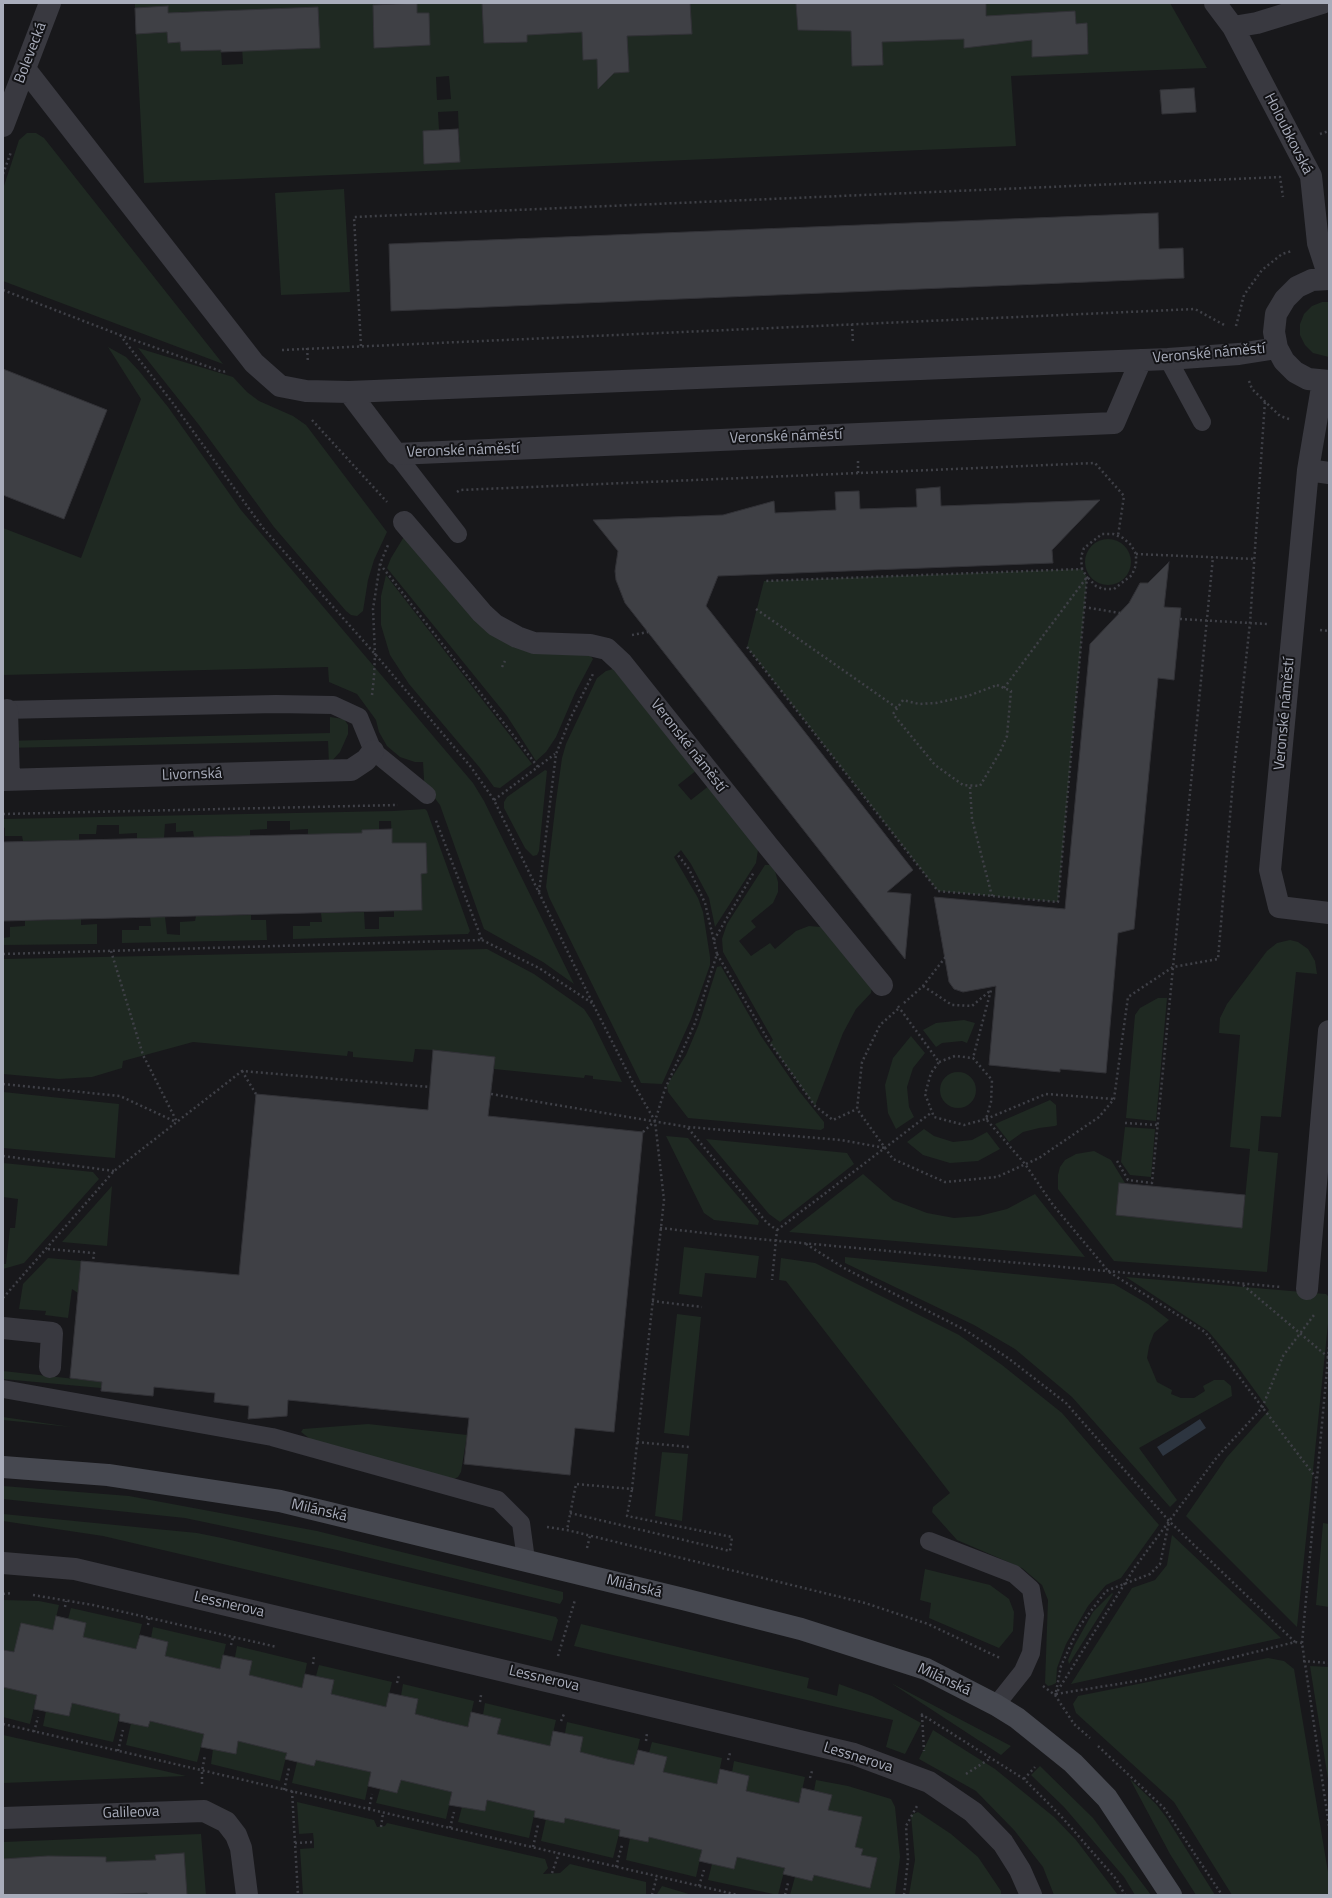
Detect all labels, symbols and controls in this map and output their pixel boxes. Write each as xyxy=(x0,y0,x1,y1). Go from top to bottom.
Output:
street label: Bolevecká xyxy=(11,20,51,86)
street label: Holoubkovská xyxy=(1260,90,1316,178)
street label: Veronské náměstí xyxy=(1152,340,1266,368)
street label: Veronské náměstí xyxy=(729,426,843,448)
street label: Veronské náměstí xyxy=(406,440,520,462)
street label: Veronské náměstí xyxy=(1271,657,1299,771)
street label: Veronské náměstí xyxy=(646,696,730,796)
street label: Livornská xyxy=(162,765,222,785)
street label: Milánská xyxy=(289,1496,349,1526)
street label: Milánská xyxy=(604,1571,664,1603)
street label: Lessnerova xyxy=(192,1588,266,1622)
street label: Milánská xyxy=(915,1660,973,1700)
street label: Lessnerova xyxy=(507,1662,581,1696)
street label: Lessnerova xyxy=(821,1739,895,1777)
street label: Galileova xyxy=(102,1803,160,1823)

